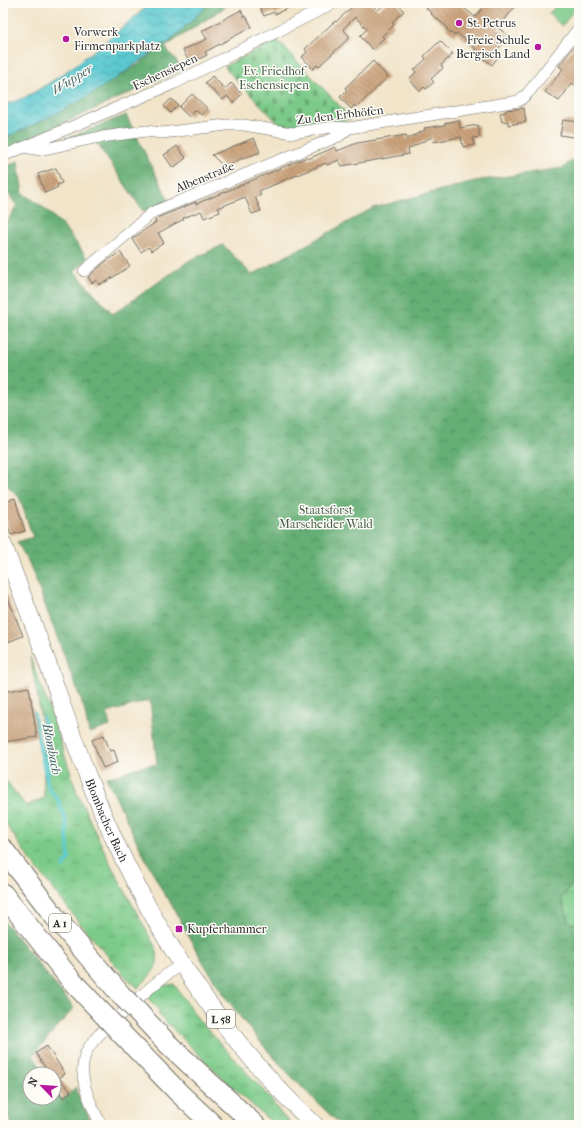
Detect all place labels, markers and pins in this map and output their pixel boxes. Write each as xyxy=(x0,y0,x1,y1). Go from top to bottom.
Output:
place label: St. Petrus xyxy=(467,16,516,30)
marker: St. Petrus xyxy=(454,18,464,28)
place label: Vorwerk Firmenparkplatz xyxy=(73,25,161,53)
place label: Freie Schule Bergisch Land xyxy=(456,33,530,61)
marker: Vorwerk Firmenparkplatz xyxy=(61,34,71,44)
marker: Freie Schule Bergisch Land xyxy=(533,42,543,52)
place label: Kupferhammer xyxy=(187,922,268,936)
marker: Kupferhammer xyxy=(174,924,184,934)

